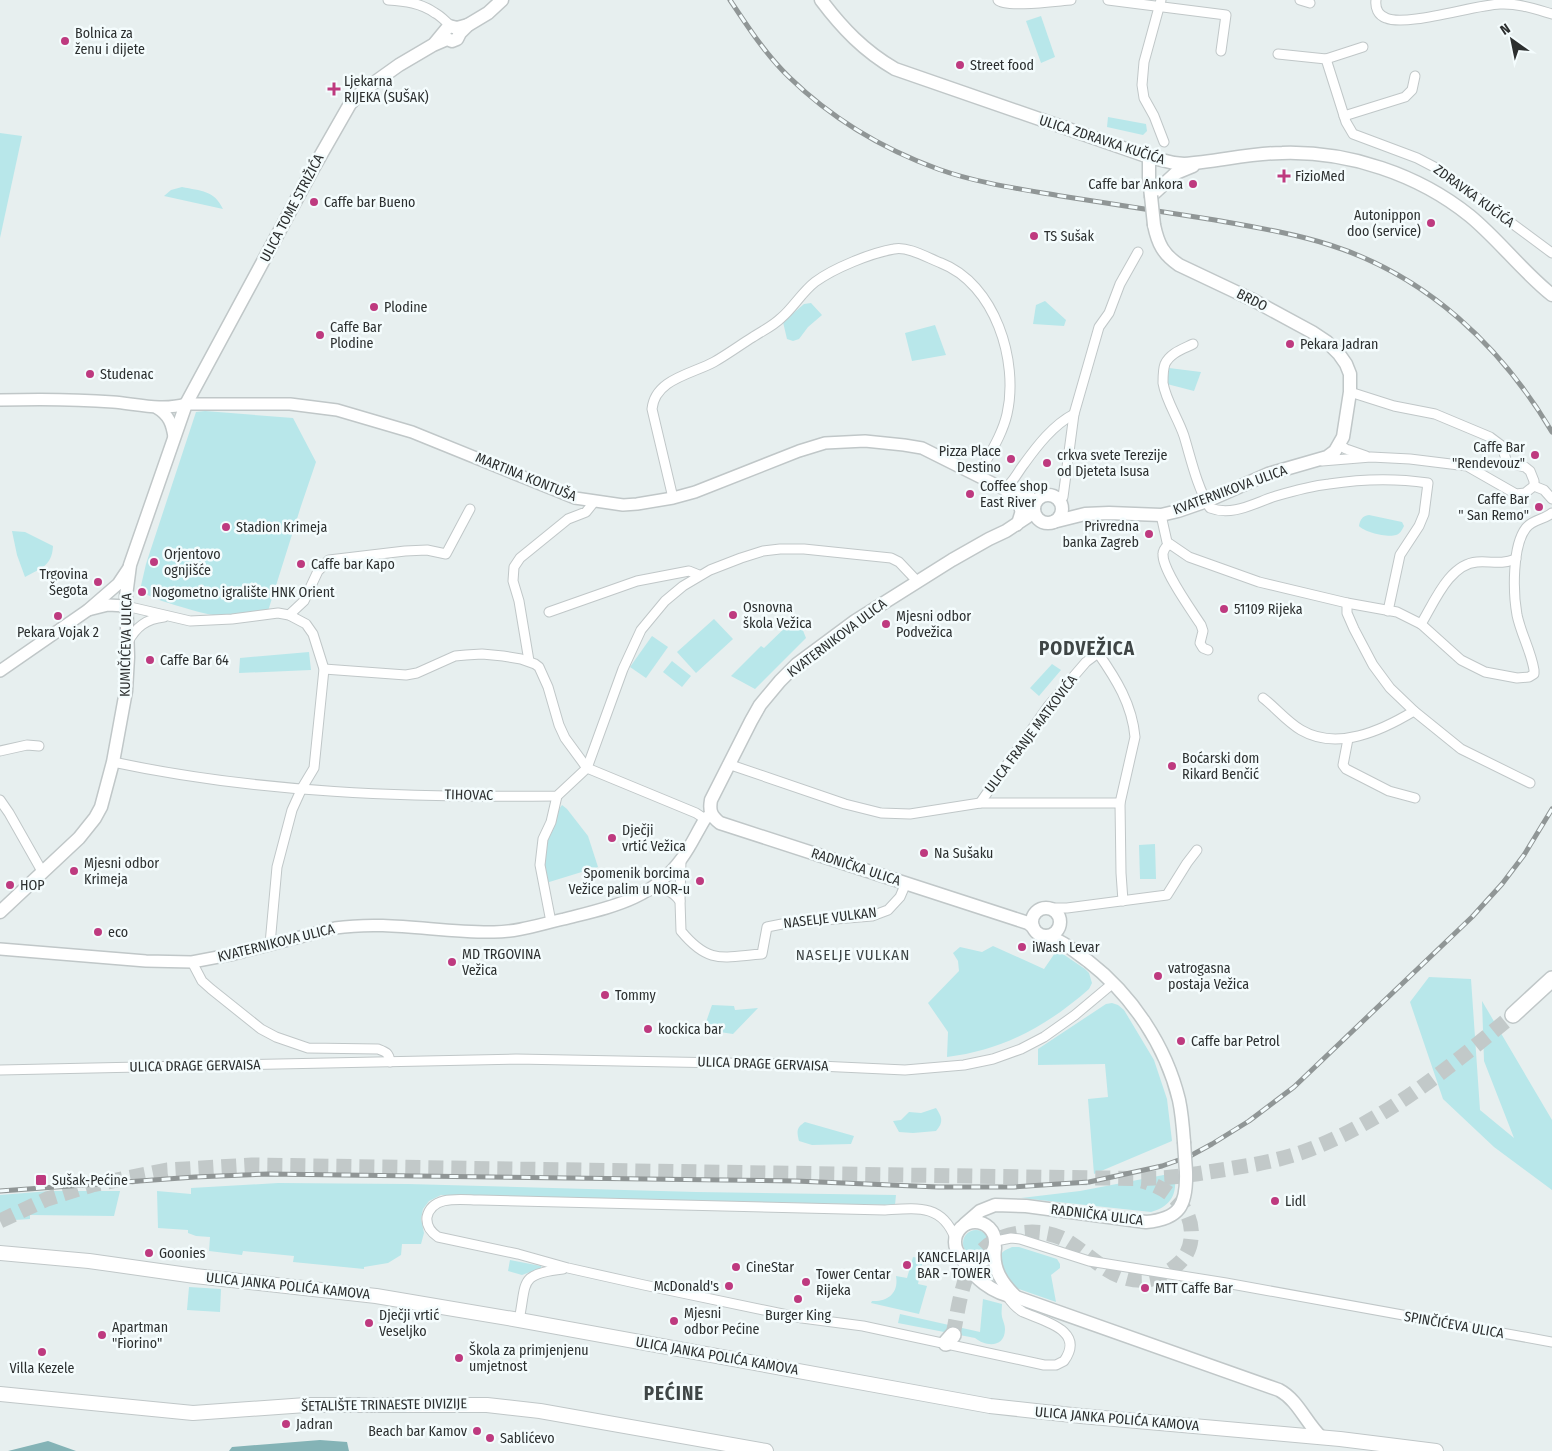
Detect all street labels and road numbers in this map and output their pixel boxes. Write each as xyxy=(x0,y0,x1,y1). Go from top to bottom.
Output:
street label: ULICA ZDRAVKA KUČIĆA xyxy=(1037,111,1168,169)
street label: ULICA TOME STRIŽIĆA xyxy=(256,150,328,265)
street label: ZDRAVKA KUČIĆA xyxy=(1430,160,1519,231)
street label: BRDO xyxy=(1234,285,1270,315)
street label: MARTINA KONTUŠA xyxy=(473,448,580,505)
street label: KVATERNIKOVA ULICA xyxy=(1171,461,1290,519)
street label: KUMIČIĆEVA ULICA xyxy=(116,592,135,697)
street label: KVATERNIKOVA ULICA xyxy=(784,595,891,681)
street label: ULICA FRANJE MATKOVIĆA xyxy=(980,670,1081,796)
street label: TIHOVAC xyxy=(445,786,493,804)
street label: RADNIČKA ULICA xyxy=(809,844,904,890)
street label: NASELJE VULKAN xyxy=(782,904,878,932)
street label: KVATERNIKOVA ULICA xyxy=(216,920,337,966)
street label: ULICA DRAGE GERVAISA xyxy=(697,1053,829,1075)
street label: ULICA DRAGE GERVAISA xyxy=(129,1056,261,1076)
street label: RADNIČKA ULICA xyxy=(1050,1200,1145,1229)
street label: ULICA JANKA POLIĆA KAMOVA xyxy=(205,1268,372,1303)
street label: SPINČIĆEVA ULICA xyxy=(1403,1307,1506,1342)
street label: ULICA JANKA POLIĆA KAMOVA xyxy=(634,1332,801,1379)
street label: ŠETALIŠTE TRINAESTE DIVIZIJE xyxy=(301,1394,467,1415)
street label: ULICA JANKA POLIĆA KAMOVA xyxy=(1034,1402,1201,1435)

